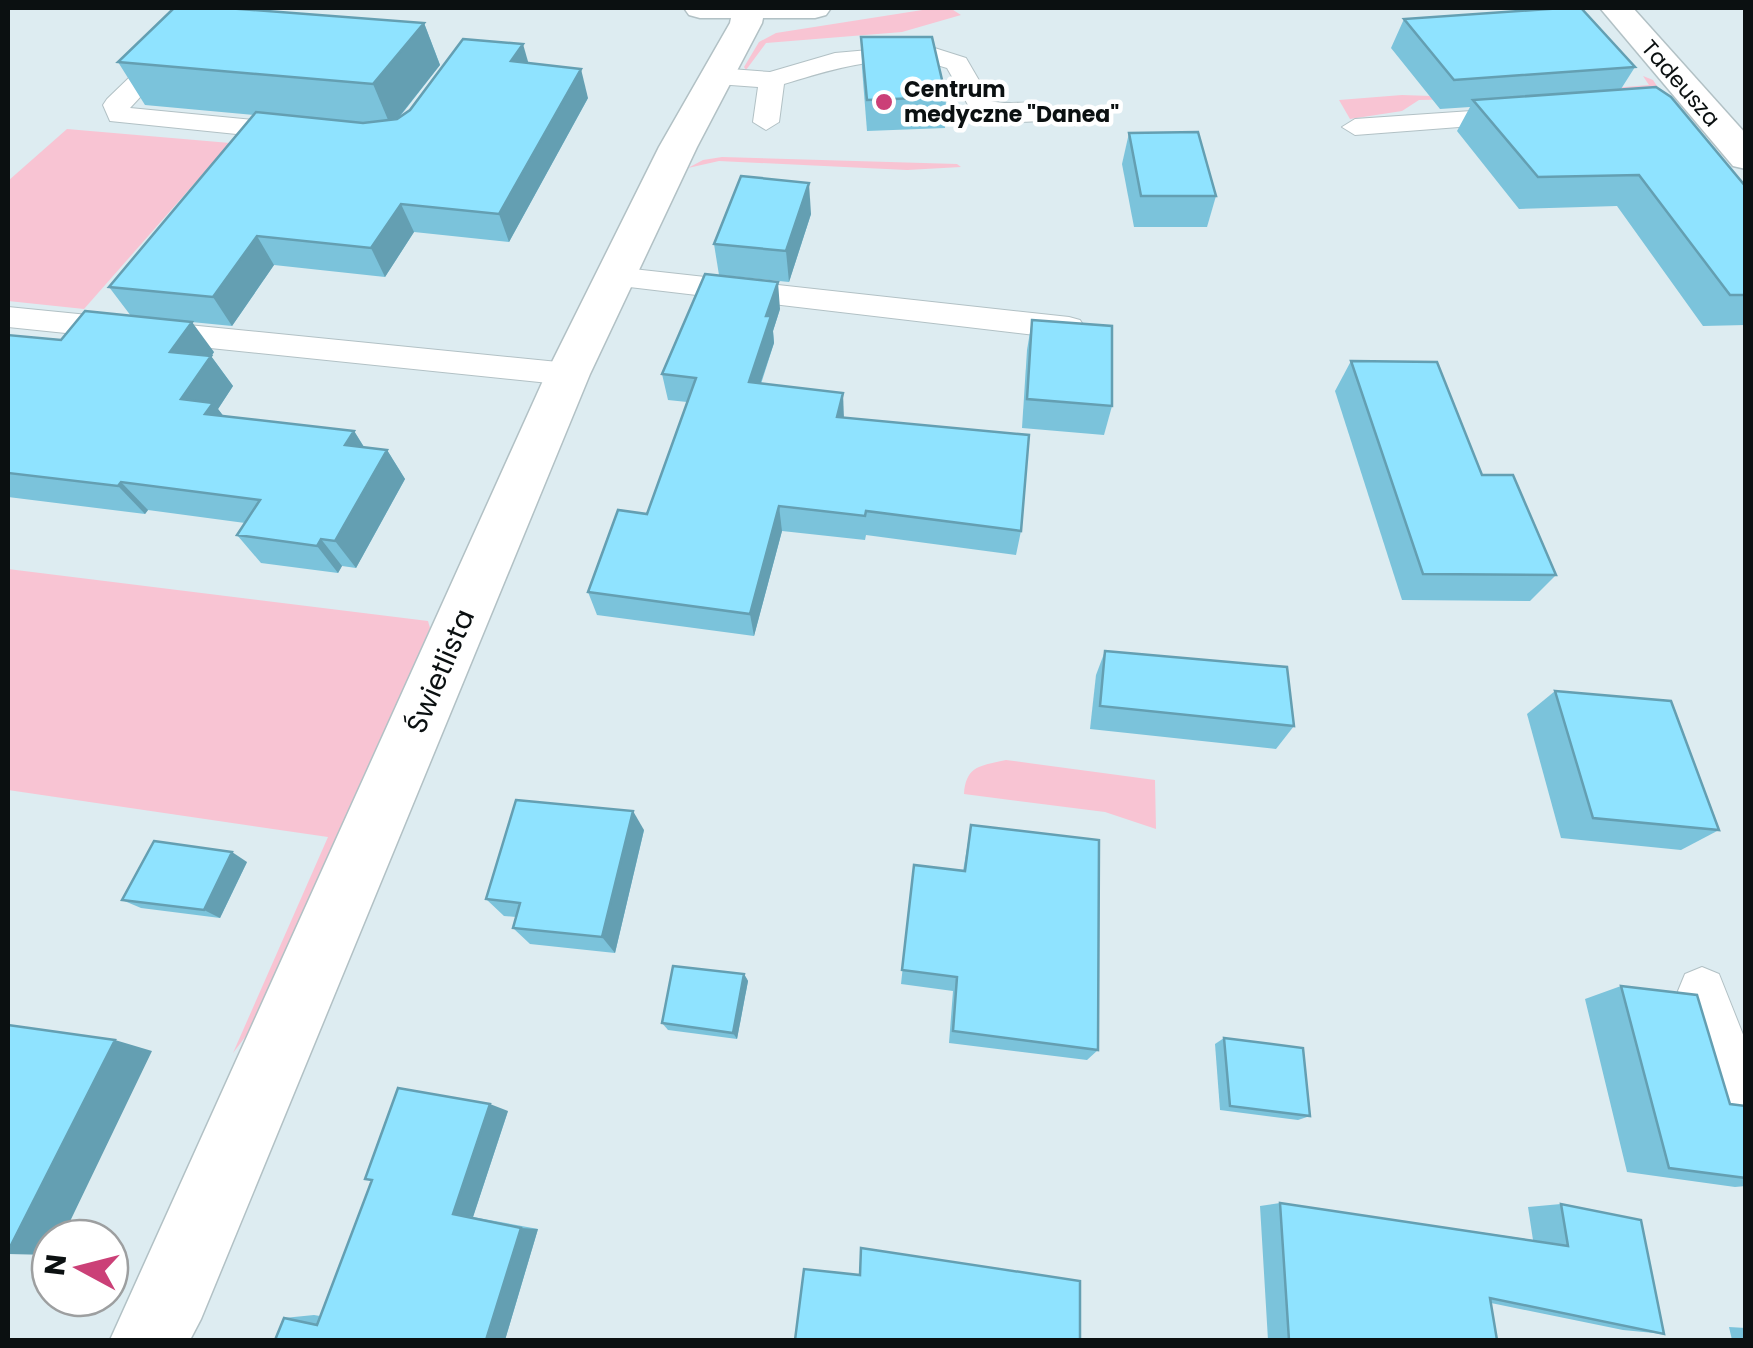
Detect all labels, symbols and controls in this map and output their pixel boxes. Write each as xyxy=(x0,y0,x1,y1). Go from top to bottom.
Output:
street label: Tadeusza xyxy=(1634,33,1727,133)
place label: Centrum medyczne "Danea" xyxy=(904,74,1119,130)
marker: Centrum medyczne "Danea" xyxy=(873,91,895,113)
street label: Świetlista xyxy=(397,603,484,739)
north arrow xyxy=(30,1218,130,1318)
text: N xyxy=(35,1252,76,1278)

